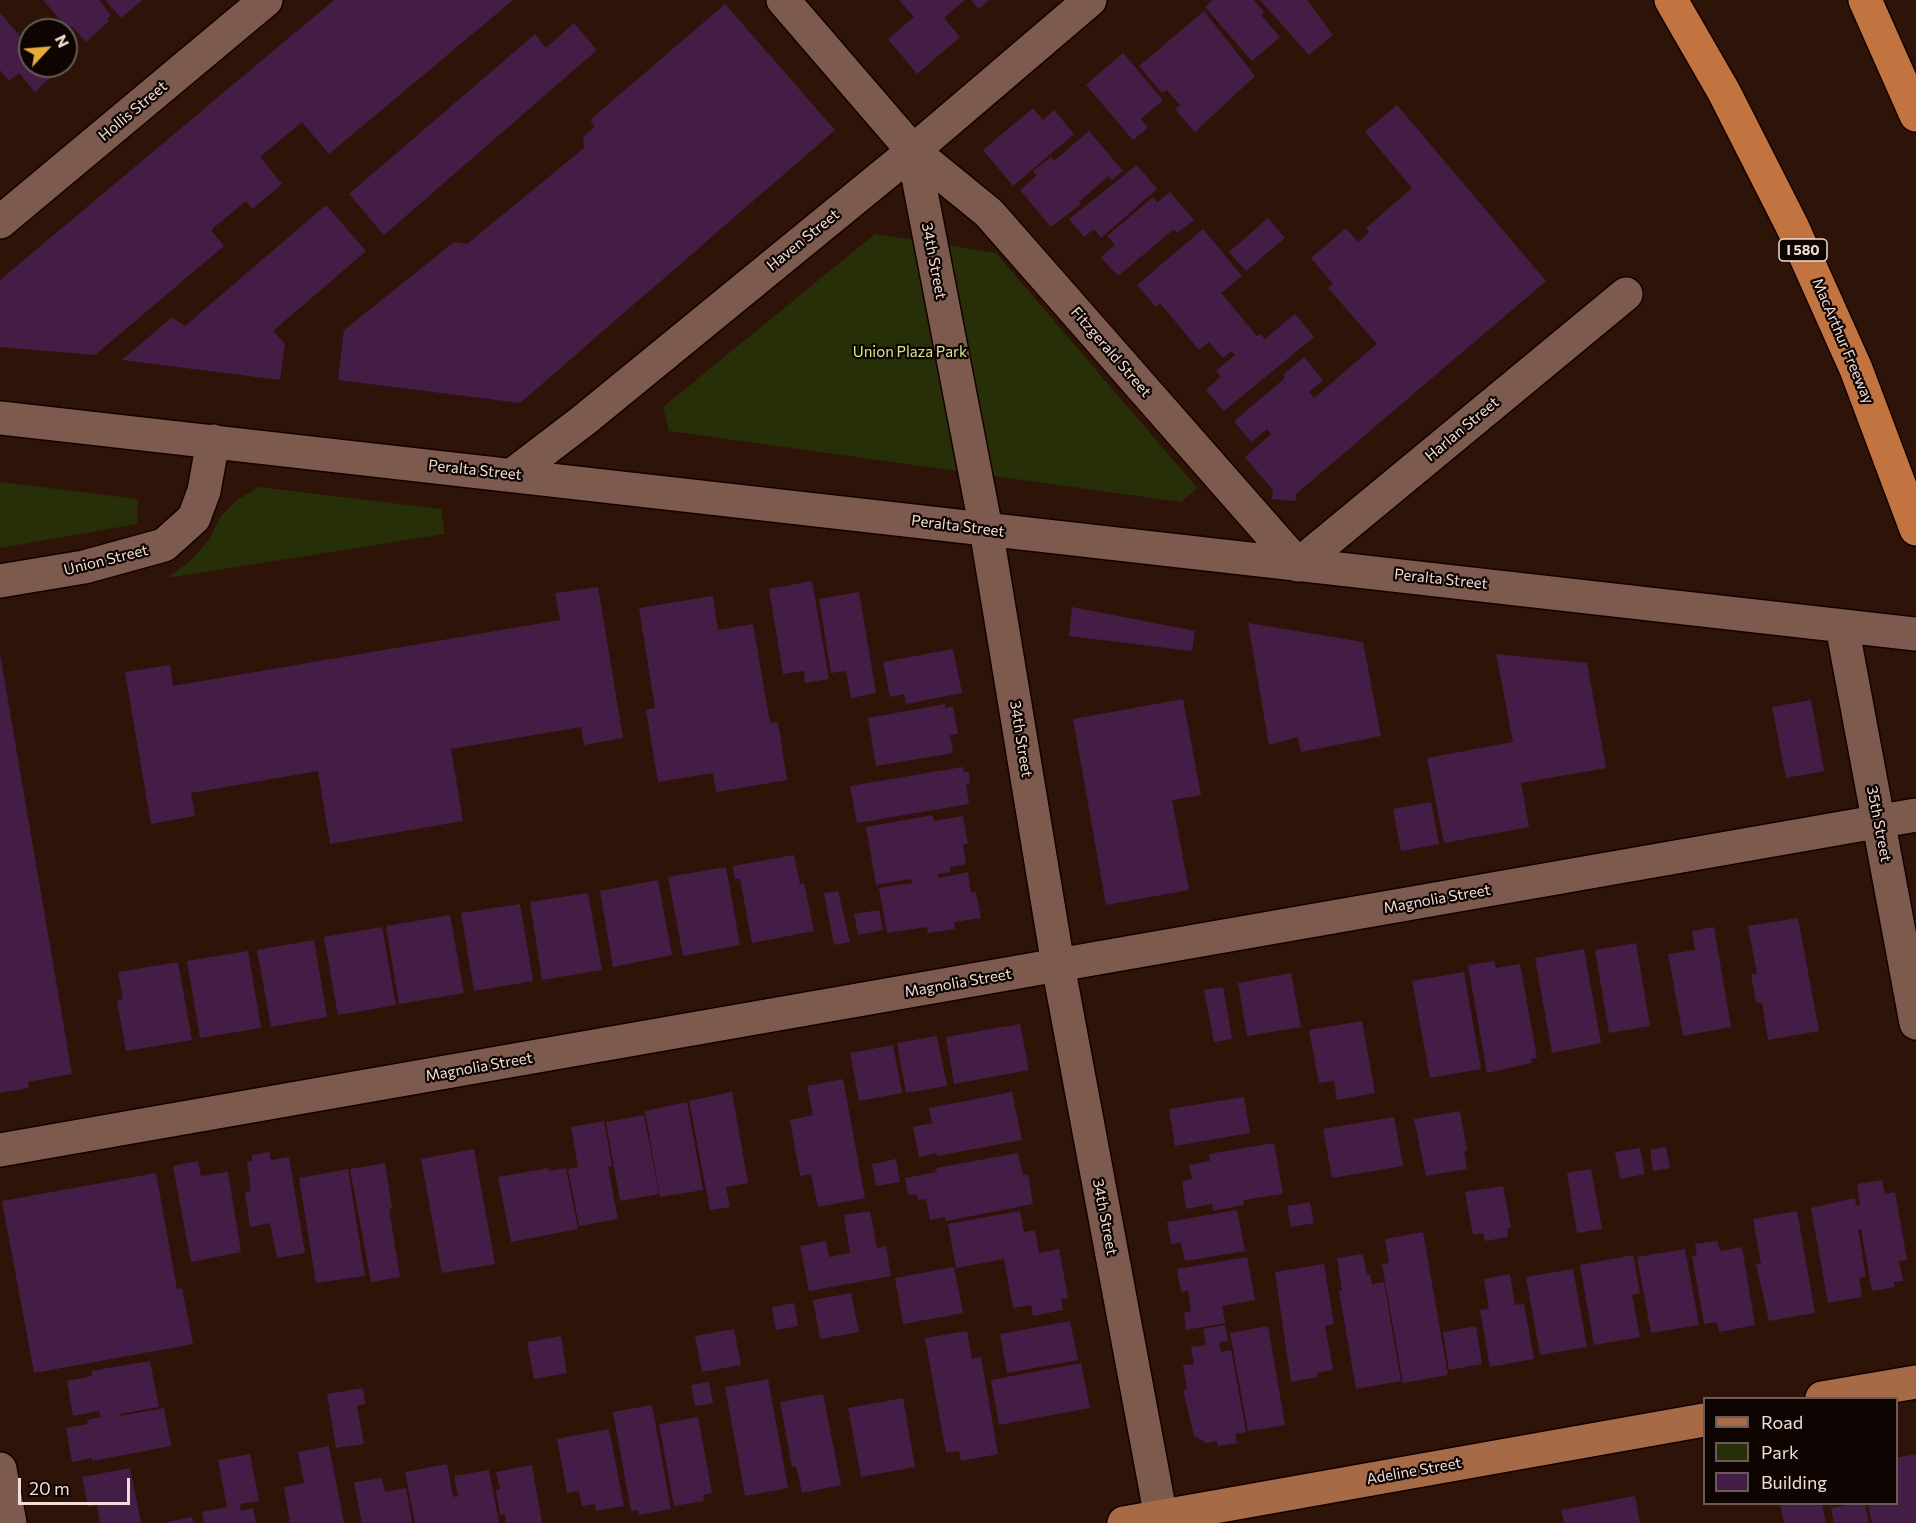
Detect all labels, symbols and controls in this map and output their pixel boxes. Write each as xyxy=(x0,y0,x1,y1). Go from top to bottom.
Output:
north arrow xyxy=(18,18,78,78)
text: N xyxy=(52,31,74,50)
street label: Hollis Street xyxy=(95,77,171,145)
street label: Haven Street xyxy=(763,205,843,275)
street label: 34th Street xyxy=(918,221,950,301)
road number: I 580 xyxy=(1779,239,1827,261)
street label: MacArthur Freeway xyxy=(1808,275,1878,407)
street label: Fitzgerald Street xyxy=(1067,303,1155,401)
park label: Union Plaza Park xyxy=(853,343,967,361)
street label: Harlan Street xyxy=(1422,393,1502,465)
street label: Peralta Street xyxy=(427,456,523,484)
street label: Peralta Street xyxy=(910,511,1006,541)
street label: Union Street xyxy=(62,541,150,579)
street label: Peralta Street xyxy=(1393,565,1489,593)
street label: 34th Street xyxy=(1006,699,1036,779)
street label: 35th Street xyxy=(1863,784,1895,864)
street label: Magnolia Street xyxy=(1382,881,1492,917)
street label: Magnolia Street xyxy=(903,965,1013,1001)
street label: Magnolia Street xyxy=(424,1049,534,1085)
street label: 34th Street xyxy=(1089,1177,1121,1257)
legend xyxy=(1703,1397,1898,1505)
text: Road xyxy=(1761,1411,1803,1433)
text: Park xyxy=(1761,1441,1799,1463)
street label: Adeline Street xyxy=(1365,1454,1463,1488)
scale bar xyxy=(21,1466,134,1504)
text: Building xyxy=(1761,1471,1827,1493)
text: 20 m xyxy=(29,1477,70,1499)

